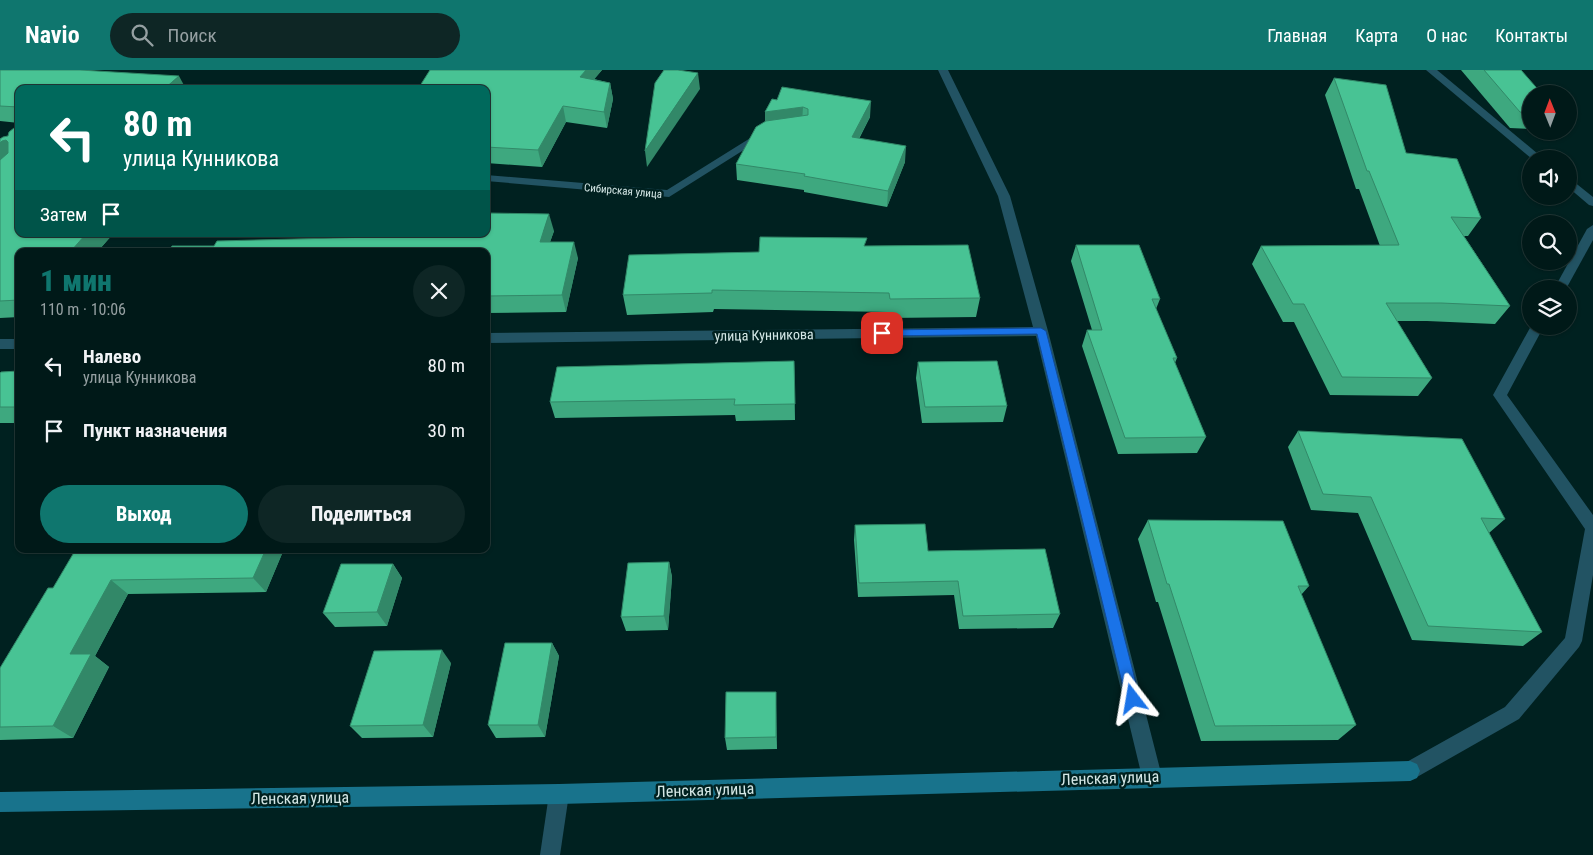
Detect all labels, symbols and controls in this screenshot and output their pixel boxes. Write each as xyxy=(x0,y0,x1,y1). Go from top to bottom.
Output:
search box xyxy=(110,13,460,58)
text: Navio xyxy=(25,21,80,49)
icon: search xyxy=(128,21,156,49)
text: Поиск xyxy=(168,24,217,47)
text: Главная xyxy=(1267,25,1327,46)
text: Карта xyxy=(1355,25,1398,46)
text: О нас xyxy=(1426,25,1467,46)
text: Контакты xyxy=(1495,25,1568,46)
north arrow xyxy=(1522,85,1578,140)
map controls xyxy=(1522,85,1577,335)
text: 80 m xyxy=(123,104,192,145)
icon: left xyxy=(40,105,105,170)
text: улица Кунникова xyxy=(123,146,279,171)
button: sound xyxy=(1522,150,1577,205)
street label: Сибирская улица xyxy=(583,181,663,201)
icon: arrive xyxy=(97,200,125,228)
text: Затем xyxy=(40,203,87,226)
button: search xyxy=(1522,215,1577,270)
text: 1 мин xyxy=(40,263,112,298)
button: close xyxy=(413,265,465,317)
button: layers xyxy=(1522,280,1577,335)
text: 110 m · 10:06 xyxy=(40,300,126,319)
pin xyxy=(861,312,903,354)
icon: arrive xyxy=(868,319,896,347)
street label: улица Кунникова xyxy=(714,326,814,344)
text: Налево xyxy=(83,345,141,368)
icon: left xyxy=(40,352,68,380)
text: 80 m xyxy=(428,354,465,377)
text: улица Кунникова xyxy=(83,368,196,387)
icon: arrive xyxy=(40,417,68,445)
text: Пункт назначения xyxy=(83,419,227,442)
text: 30 m xyxy=(428,419,465,442)
button: Выход xyxy=(40,485,248,543)
button: Поделиться xyxy=(258,485,465,543)
position arrow xyxy=(1106,672,1158,724)
street label: Ленская улица xyxy=(1061,767,1159,789)
street label: Ленская улица xyxy=(656,779,754,801)
street label: Ленская улица xyxy=(251,788,349,808)

